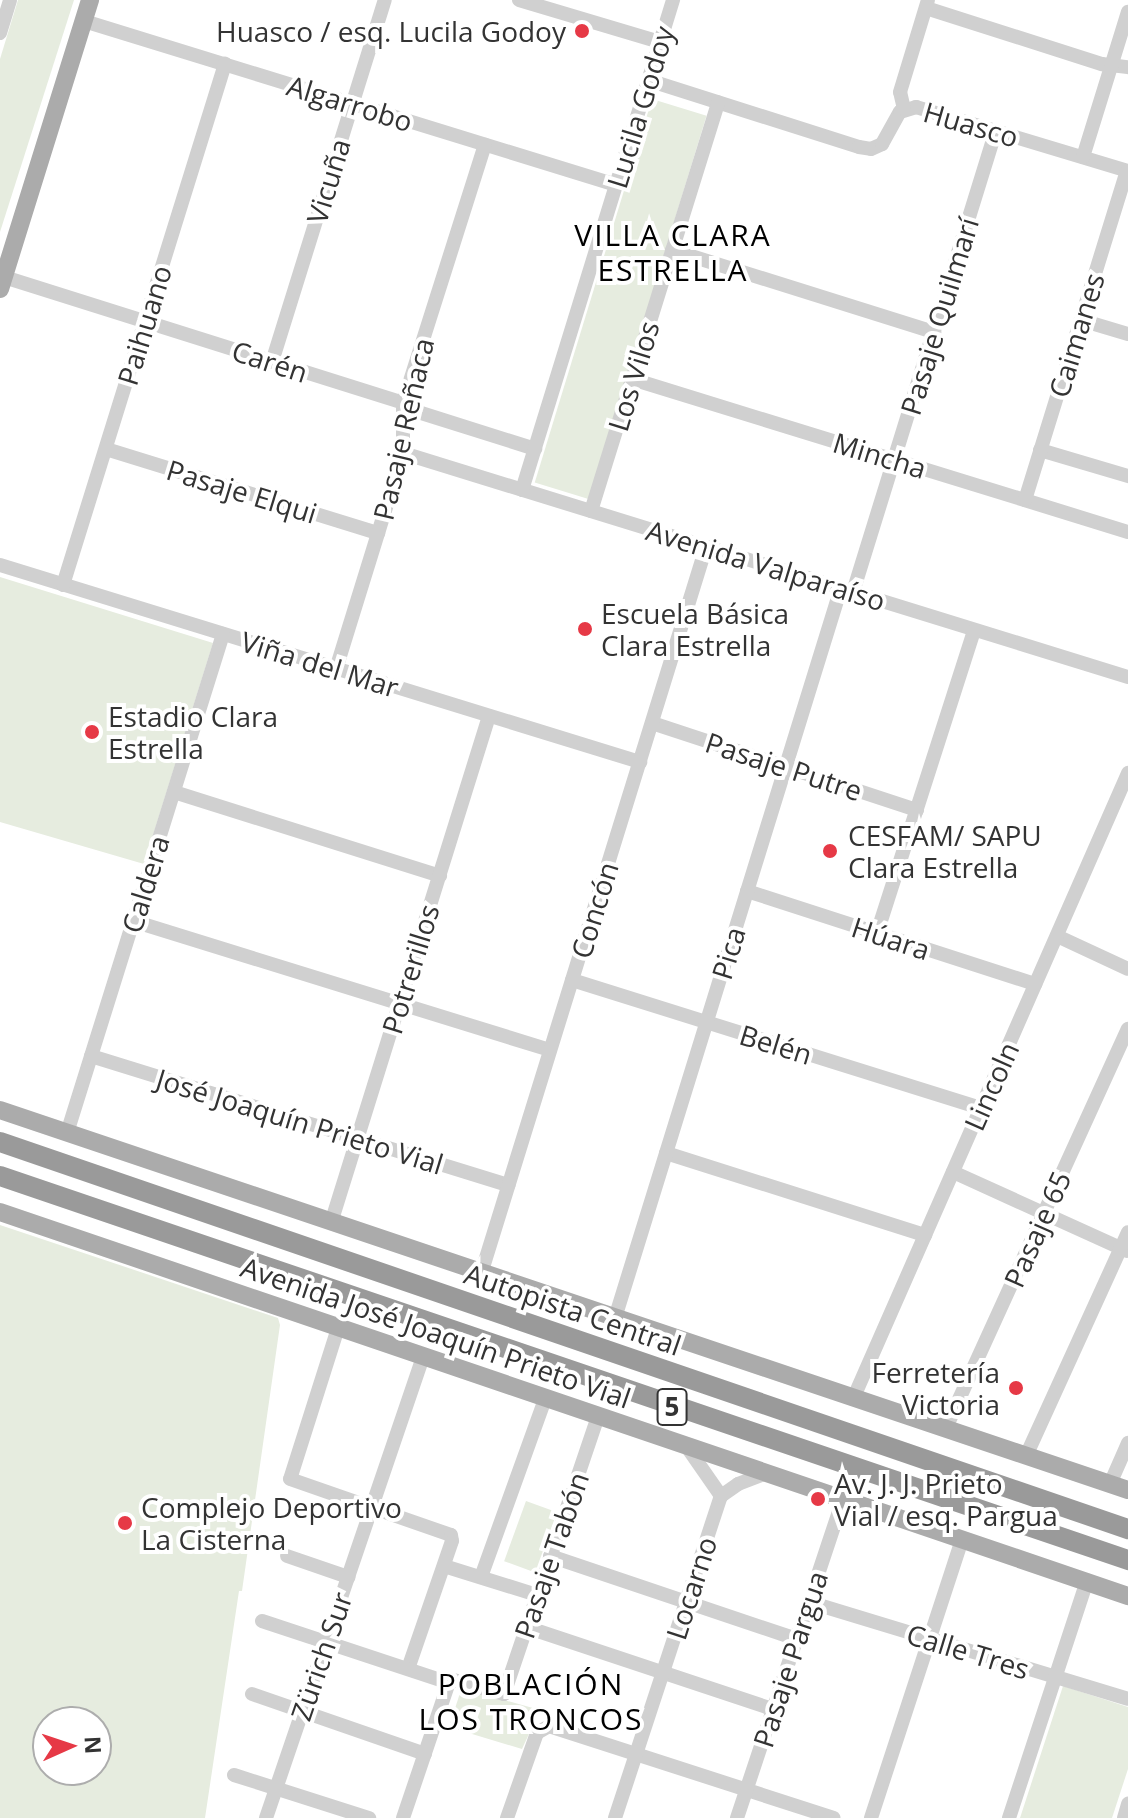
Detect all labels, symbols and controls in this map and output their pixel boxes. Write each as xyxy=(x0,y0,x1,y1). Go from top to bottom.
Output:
place label: Huasco / esq. Lucila Godoy xyxy=(216,14,566,48)
marker: Huasco / esq. Lucila Godoy xyxy=(573,22,591,40)
street label: Lucila Godoy xyxy=(599,22,681,192)
street label: Algarrobo xyxy=(283,68,417,138)
street label: Huasco xyxy=(920,94,1022,154)
street label: Vicuña xyxy=(299,134,357,228)
street label: Pasaje Quilmarí xyxy=(893,213,985,419)
district label: VILLA CLARA ESTRELLA xyxy=(574,217,772,288)
street label: Paihuano xyxy=(110,261,178,389)
street label: Caimanes xyxy=(1041,269,1111,401)
street label: Los Vilos xyxy=(600,317,666,435)
street label: Carén xyxy=(228,333,312,389)
street label: Pasaje Reñaca xyxy=(366,335,440,523)
street label: Mincha xyxy=(829,425,931,485)
street label: Pasaje Elqui xyxy=(163,452,321,530)
street label: Avenida Valparaíso xyxy=(643,513,889,617)
place label: Escuela Básica Clara Estrella xyxy=(601,596,789,662)
marker: Escuela Básica Clara Estrella xyxy=(576,620,594,638)
street label: Viña del Mar xyxy=(237,624,403,704)
place label: Estadio Clara Estrella xyxy=(108,699,278,765)
marker: Estadio Clara Estrella xyxy=(83,723,101,741)
street label: Pasaje Putre xyxy=(702,725,866,807)
place label: CESFAM/ SAPU Clara Estrella xyxy=(848,818,1042,884)
street label: Caldera xyxy=(114,831,176,937)
marker: CESFAM/ SAPU Clara Estrella xyxy=(819,840,841,862)
street label: Concón xyxy=(563,858,625,962)
street label: Potrerillos xyxy=(374,900,446,1038)
street label: Húara xyxy=(848,910,934,966)
street label: Pica xyxy=(704,923,752,983)
street label: Belén xyxy=(736,1017,816,1071)
street label: Lincoln xyxy=(957,1037,1025,1135)
street label: José Joaquín Prieto Vial xyxy=(153,1061,447,1181)
street label: Pasaje 65 xyxy=(997,1166,1077,1292)
street label: Avenida José Joaquín Prieto Vial xyxy=(237,1249,635,1415)
street label: Autopista Central xyxy=(460,1256,686,1362)
place label: Ferretería Victoria xyxy=(871,1355,1000,1421)
marker: Ferretería Victoria xyxy=(1007,1379,1025,1397)
road number: 5 xyxy=(656,1385,688,1429)
place label: Av. J. J. Prieto Vial / esq. Pargua xyxy=(834,1466,1058,1532)
street label: Pasaje Tabón xyxy=(507,1468,595,1642)
place label: Complejo Deportivo La Cisterna xyxy=(141,1490,402,1556)
marker: Av. J. J. Prieto Vial / esq. Pargua xyxy=(809,1490,827,1508)
marker: Complejo Deportivo La Cisterna xyxy=(116,1514,134,1532)
street label: Locarno xyxy=(659,1532,723,1644)
street label: Pasaje Pargua xyxy=(746,1567,834,1751)
street label: Zürich Sur xyxy=(283,1587,359,1725)
street label: Calle Tres xyxy=(903,1616,1033,1686)
district label: POBLACIÓN LOS TRONCOS xyxy=(419,1666,643,1736)
north arrow xyxy=(32,1706,112,1786)
text: N xyxy=(79,1735,109,1755)

